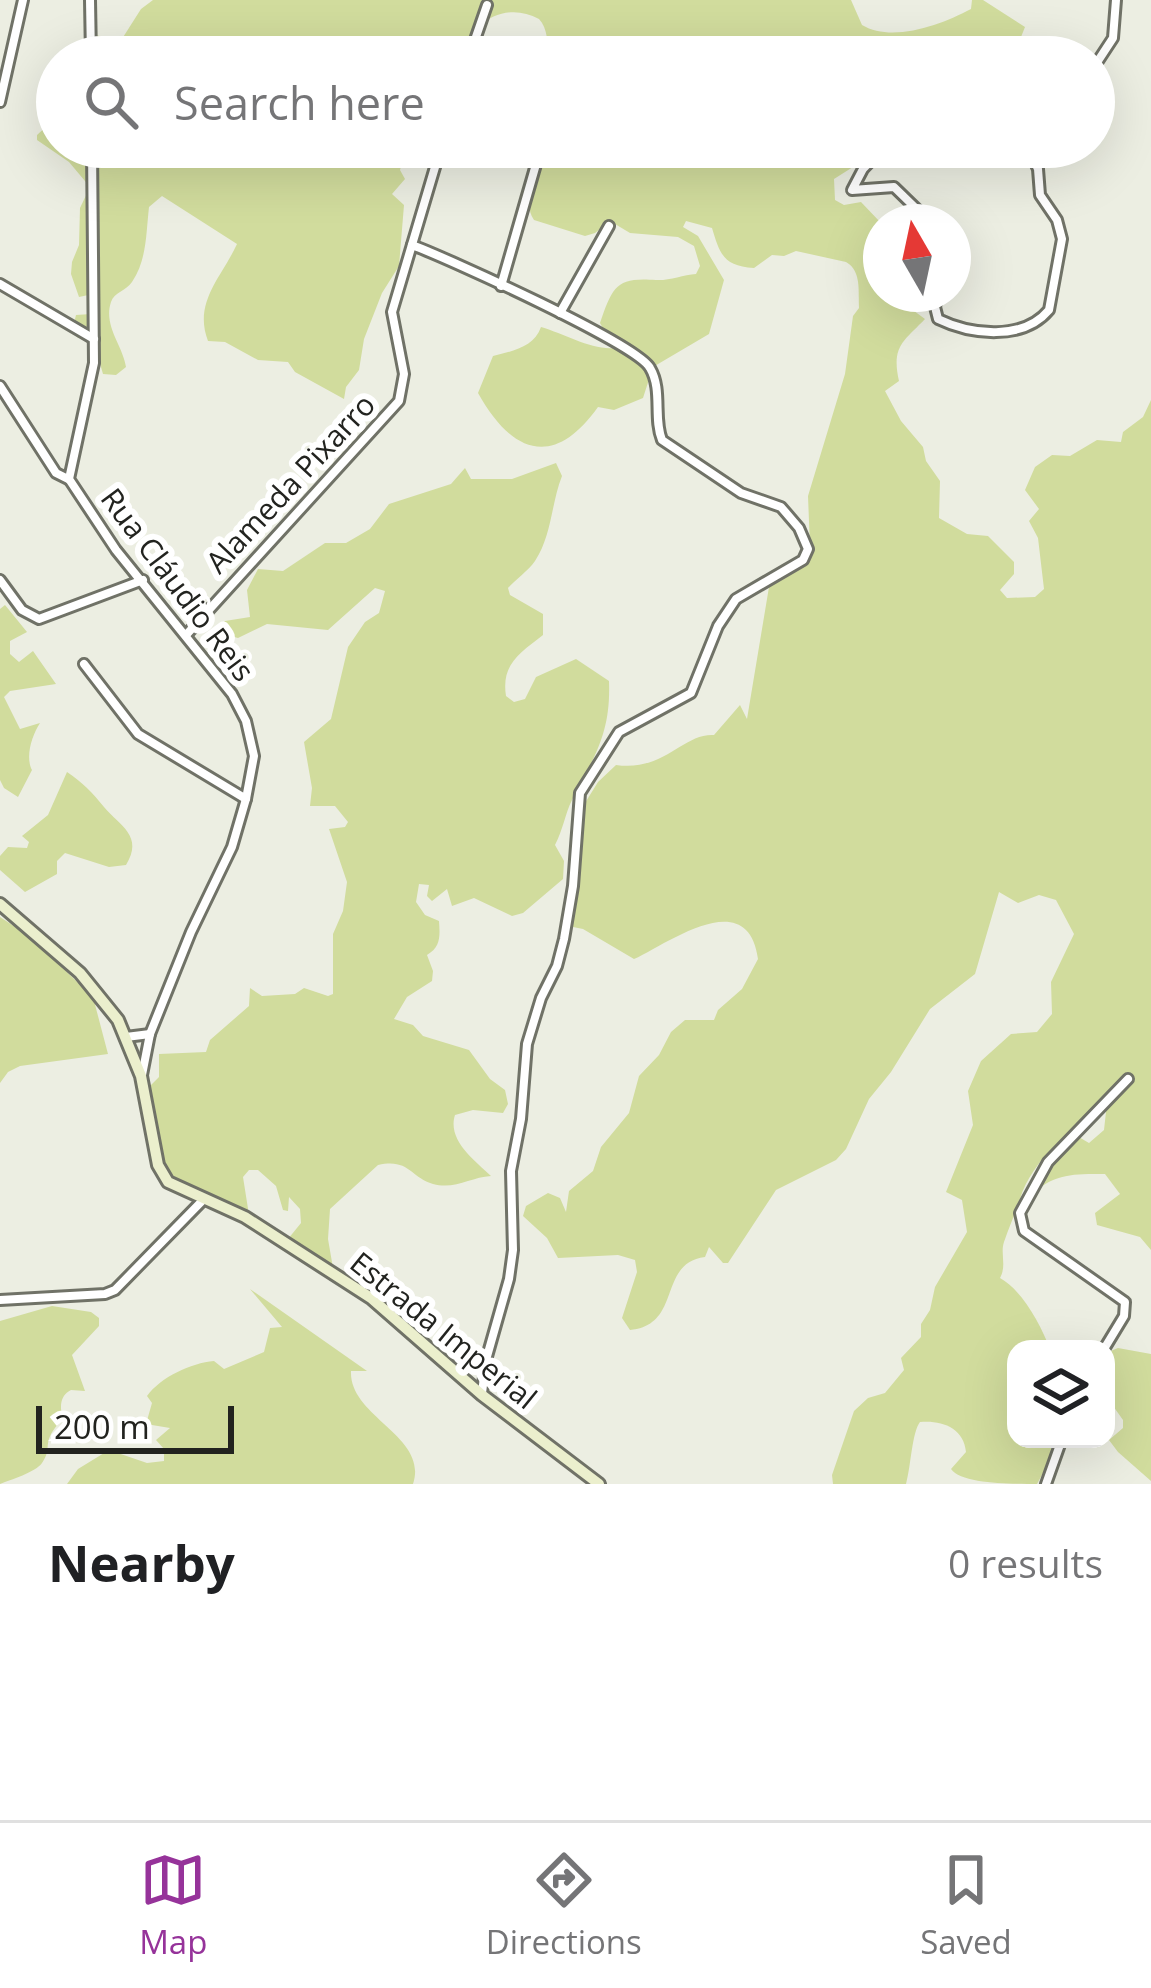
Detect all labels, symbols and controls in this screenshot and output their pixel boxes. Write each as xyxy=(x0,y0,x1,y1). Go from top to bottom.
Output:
search box xyxy=(36,36,1115,168)
icon: search xyxy=(78,69,144,135)
text: Search here xyxy=(174,72,425,133)
north arrow xyxy=(863,204,971,312)
street label: Alameda Pixarro xyxy=(196,384,384,582)
street label: Rua Cláudio Reis xyxy=(92,479,264,689)
street label: Estrada Imperial xyxy=(342,1242,546,1418)
map controls xyxy=(1007,1340,1115,1448)
button: layers xyxy=(1007,1340,1115,1448)
scale bar xyxy=(36,1400,234,1453)
text: 200 m xyxy=(54,1404,150,1449)
text: Nearby xyxy=(48,1527,235,1597)
text: 0 results xyxy=(948,1536,1103,1589)
tab: Map xyxy=(139,1847,207,1964)
tab: Directions xyxy=(486,1847,642,1964)
tab: Saved xyxy=(920,1847,1012,1964)

